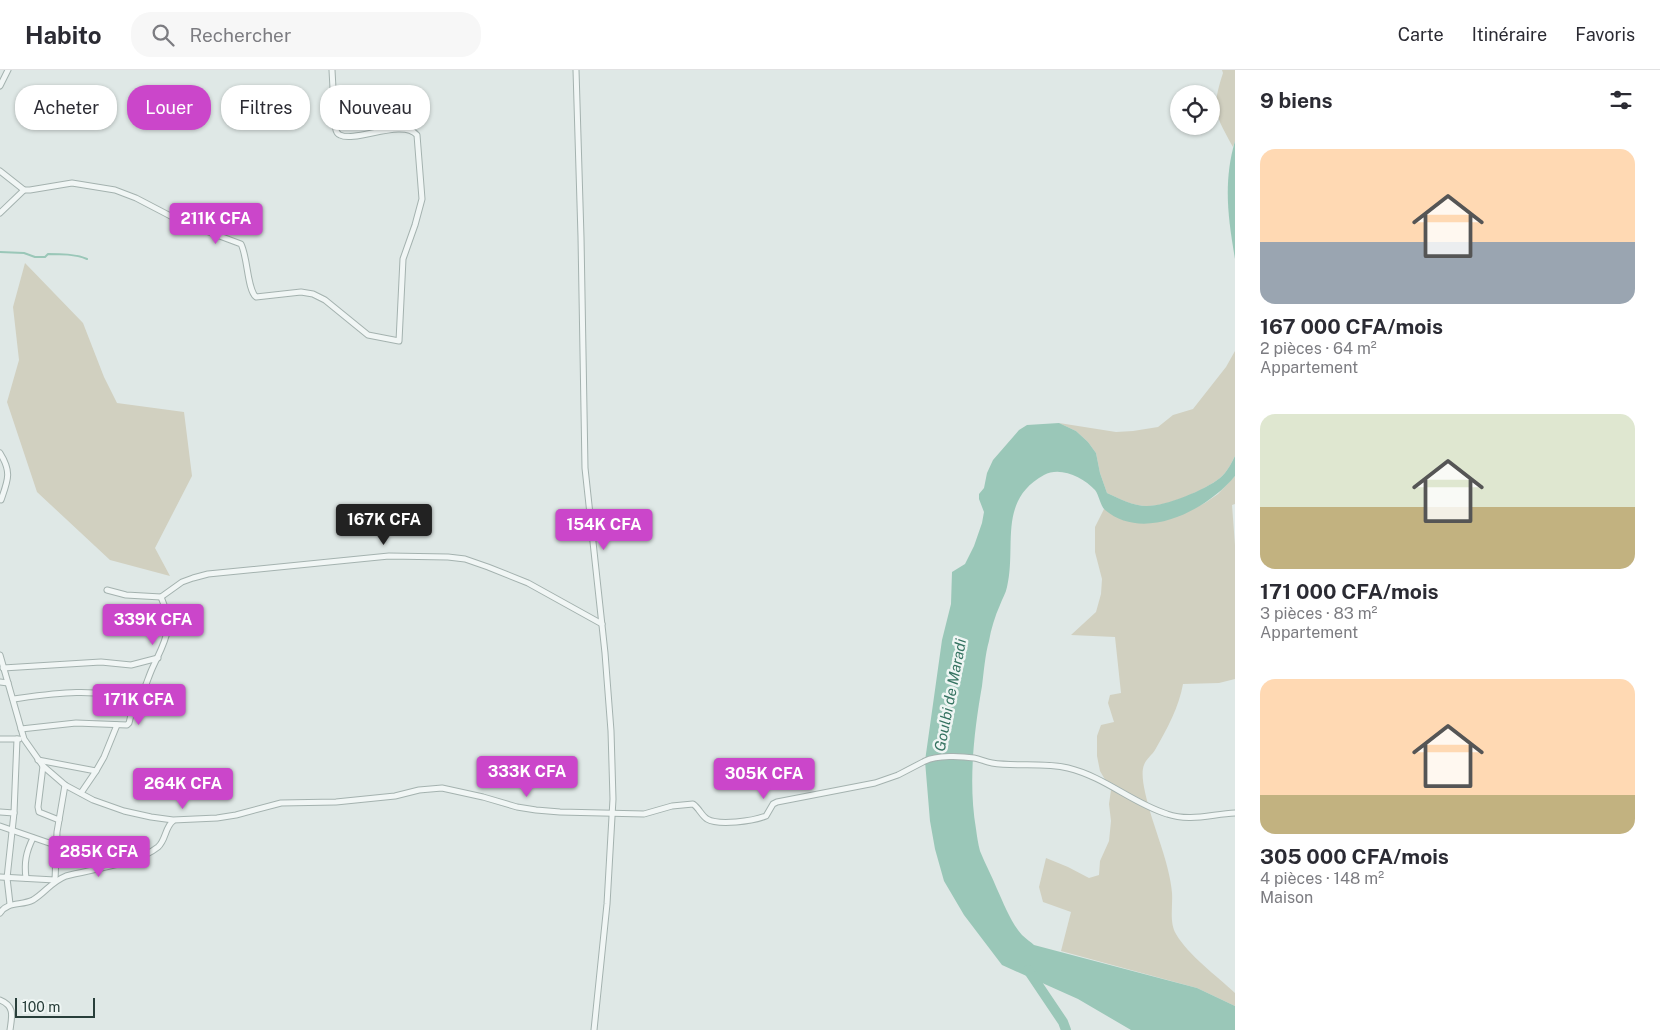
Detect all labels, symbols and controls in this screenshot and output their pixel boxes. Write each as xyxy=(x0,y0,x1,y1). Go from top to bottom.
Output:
search box xyxy=(131,12,481,57)
text: Habito xyxy=(25,21,101,49)
icon: search xyxy=(149,21,177,49)
text: Rechercher xyxy=(189,24,291,46)
text: Carte xyxy=(1398,24,1444,45)
text: Itinéraire xyxy=(1472,24,1547,45)
text: Favoris xyxy=(1575,24,1635,45)
chip: Acheter xyxy=(15,85,117,130)
chip: Louer xyxy=(127,85,211,130)
chip: Filtres xyxy=(221,85,310,130)
chip: Nouveau xyxy=(320,85,430,130)
map controls xyxy=(1170,85,1220,135)
button: locate xyxy=(1170,85,1220,135)
icon: filters xyxy=(1607,86,1635,114)
text: 9 biens xyxy=(1260,88,1332,113)
icon: home xyxy=(1403,181,1493,271)
pin: 211K CFA xyxy=(164,202,268,245)
text: 211K CFA xyxy=(181,209,251,228)
text: 167 000 CFA/mois xyxy=(1260,314,1443,339)
text: 2 pièces · 64 m² xyxy=(1260,339,1377,358)
text: Appartement xyxy=(1260,358,1358,377)
icon: home xyxy=(1403,446,1493,536)
pin: 167K CFA xyxy=(332,504,436,546)
pin: 154K CFA xyxy=(552,508,656,551)
text: 167K CFA xyxy=(347,510,421,529)
text: 154K CFA xyxy=(566,515,642,534)
text: 171 000 CFA/mois xyxy=(1260,579,1439,604)
pin: 339K CFA xyxy=(101,604,205,646)
text: 3 pièces · 83 m² xyxy=(1260,604,1378,623)
text: 339K CFA xyxy=(114,610,192,629)
text: Appartement xyxy=(1260,623,1358,642)
water label: Goulbi de Maradi xyxy=(931,637,969,753)
pin: 171K CFA xyxy=(87,684,191,726)
text: 171K CFA xyxy=(104,690,174,709)
icon: home xyxy=(1403,711,1493,801)
pin: 333K CFA xyxy=(475,756,579,798)
pin: 305K CFA xyxy=(712,758,816,800)
text: 333K CFA xyxy=(488,762,566,781)
text: 305K CFA xyxy=(725,764,803,783)
pin: 264K CFA xyxy=(131,768,235,810)
text: 264K CFA xyxy=(144,774,222,793)
pin: 285K CFA xyxy=(47,836,151,878)
text: 285K CFA xyxy=(60,842,138,861)
text: 305 000 CFA/mois xyxy=(1260,844,1449,869)
text: 4 pièces · 148 m² xyxy=(1260,869,1384,888)
text: Maison xyxy=(1260,888,1313,907)
scale bar xyxy=(15,995,95,1018)
text: 100 m xyxy=(22,999,60,1015)

